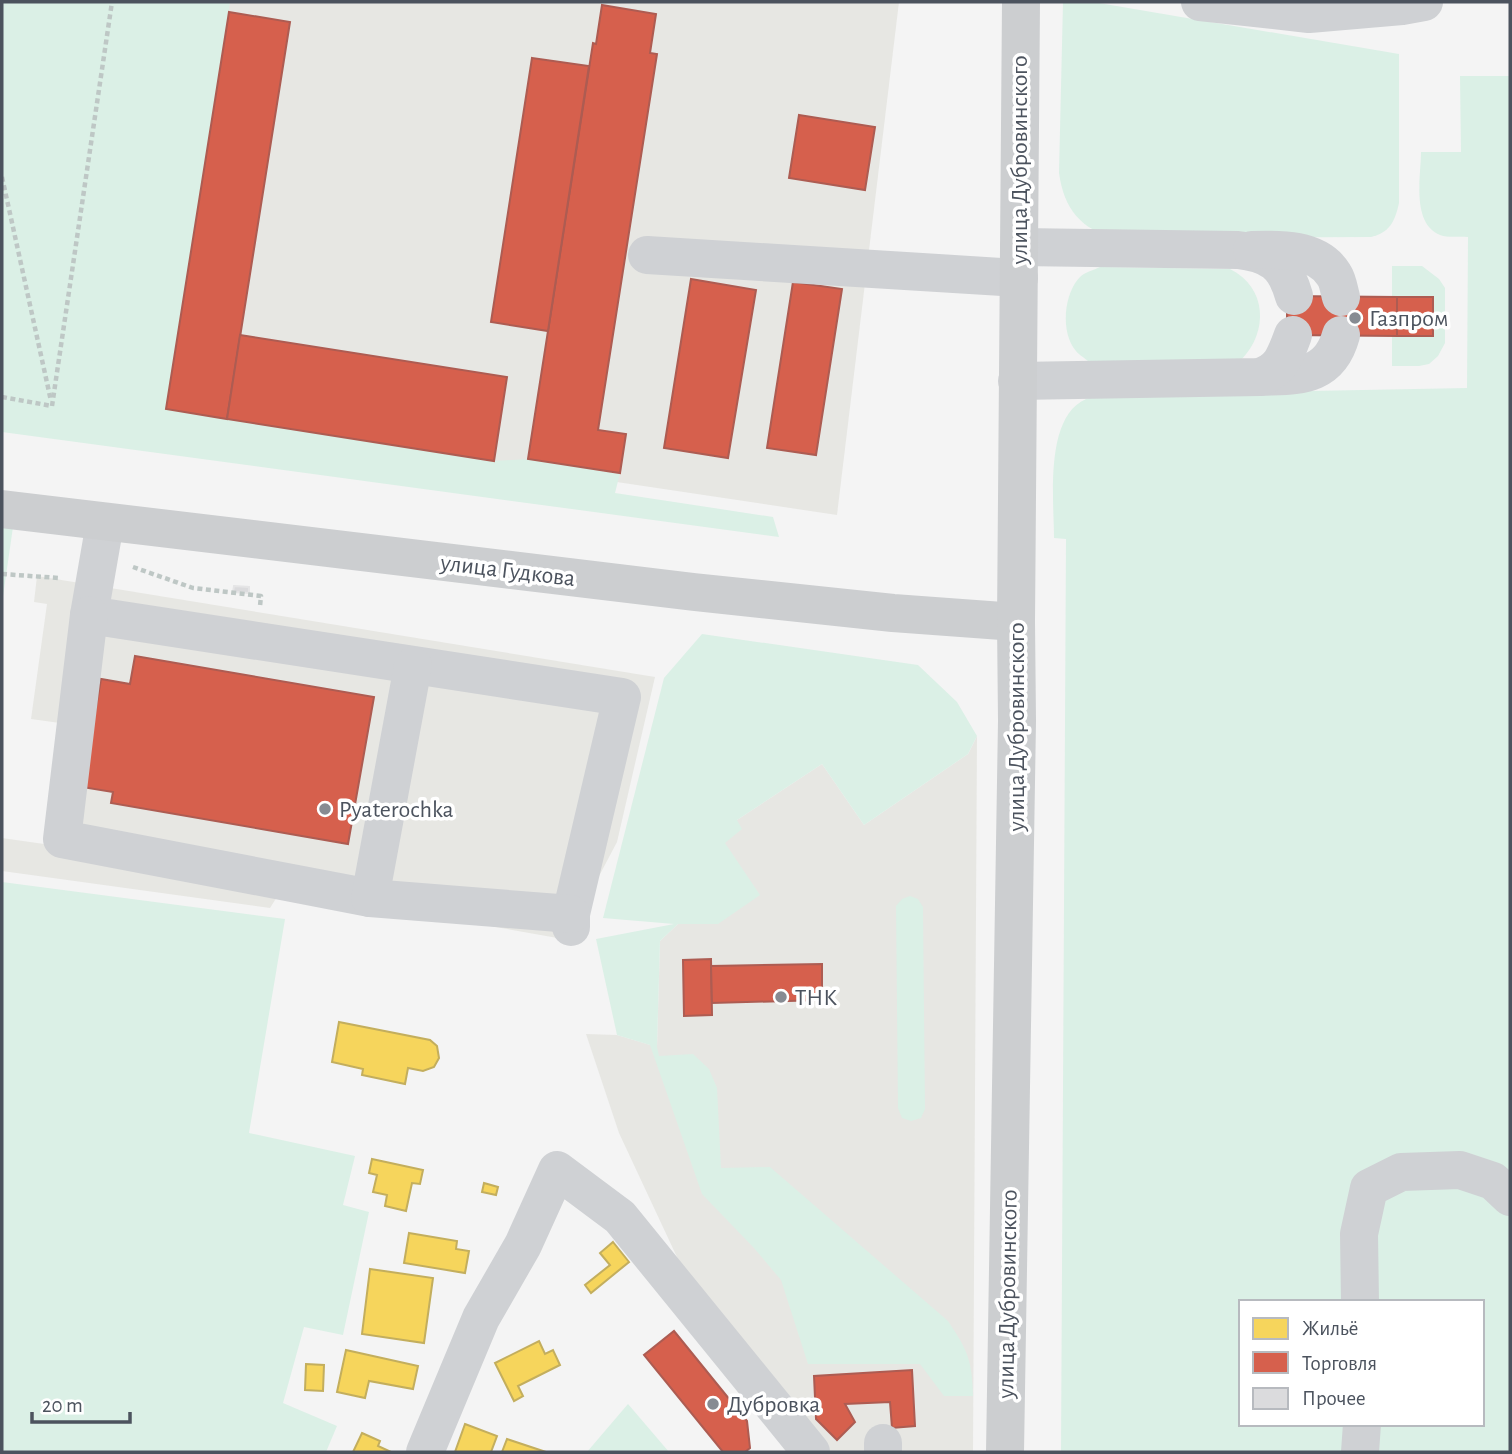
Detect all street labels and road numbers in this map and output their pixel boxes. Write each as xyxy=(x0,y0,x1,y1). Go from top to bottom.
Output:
street label: улица Дубровинского xyxy=(1008,55,1032,266)
street label: улица Гудкова xyxy=(438,551,577,591)
street label: улица Дубровинского xyxy=(1005,622,1029,833)
street label: улица Дубровинского xyxy=(994,1189,1022,1400)

